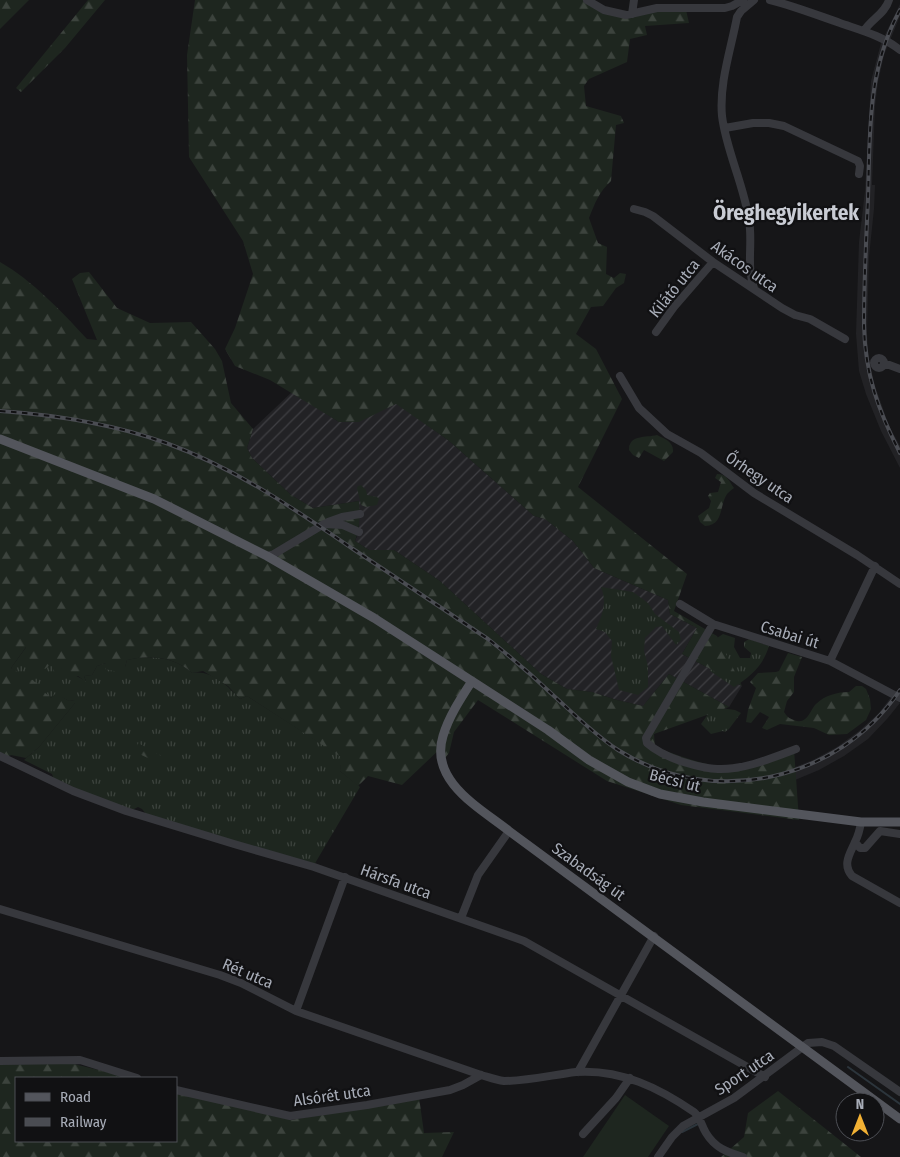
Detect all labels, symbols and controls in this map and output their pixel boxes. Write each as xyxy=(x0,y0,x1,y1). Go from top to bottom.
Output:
district label: Öreghegyikertek xyxy=(713,199,859,226)
street label: Akácos utca xyxy=(708,237,782,296)
street label: Kilátó utca xyxy=(645,255,704,321)
street label: Őrhegy utca xyxy=(722,447,798,507)
street label: Csabai út xyxy=(758,617,822,653)
street label: Bécsi út xyxy=(647,765,703,796)
street label: Szabadság út xyxy=(548,838,630,905)
street label: Hársfa utca xyxy=(358,860,434,903)
street label: Rét utca xyxy=(220,954,276,993)
street label: Sport utca xyxy=(711,1046,778,1099)
legend xyxy=(15,1077,178,1142)
street label: Alsórét utca xyxy=(292,1081,372,1110)
text: Road xyxy=(60,1088,91,1106)
north arrow xyxy=(835,1092,885,1142)
text: N xyxy=(856,1096,864,1113)
text: Railway xyxy=(60,1113,107,1131)

